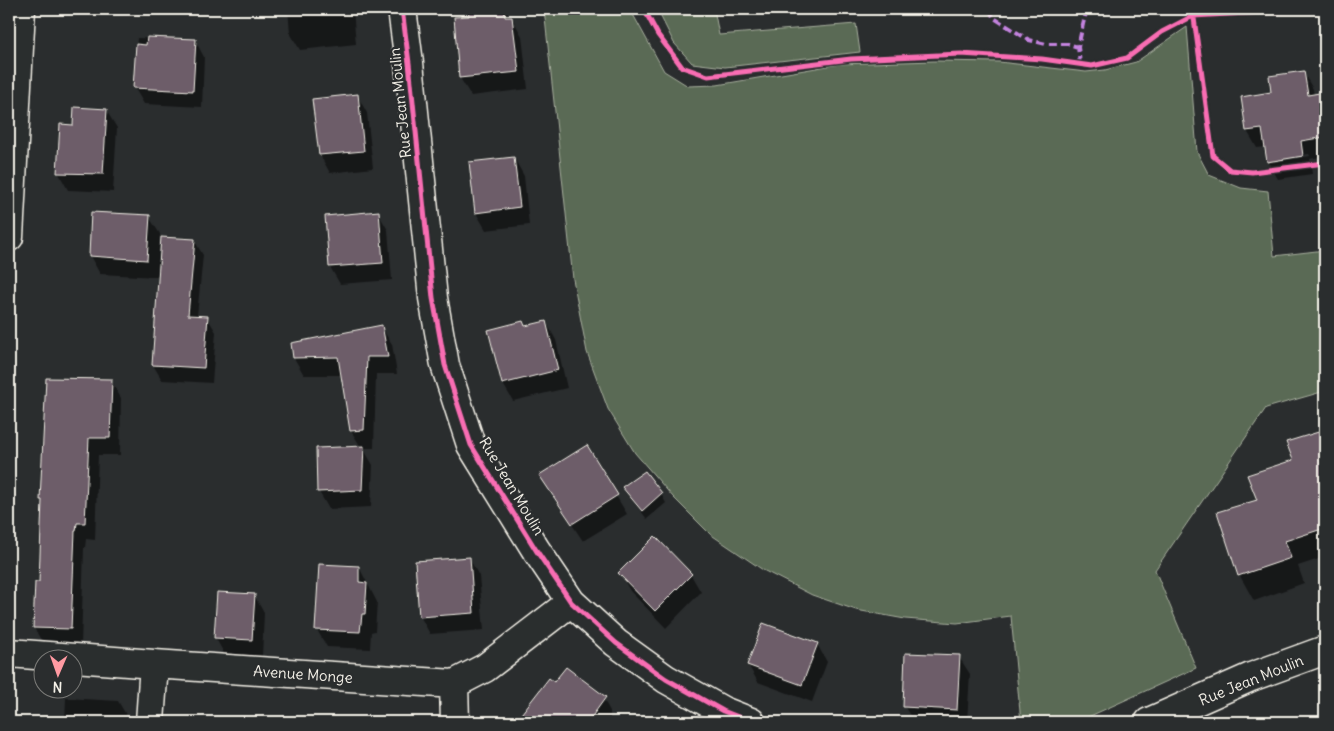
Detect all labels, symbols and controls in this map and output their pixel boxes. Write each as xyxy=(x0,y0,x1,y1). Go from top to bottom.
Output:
street label: Rue Jean Moulin xyxy=(385,47,415,159)
street label: Rue Jean Moulin xyxy=(475,434,549,539)
north arrow xyxy=(32,648,82,698)
street label: Rue Jean Moulin xyxy=(1196,650,1306,710)
street label: Avenue Monge xyxy=(253,661,353,687)
text: N xyxy=(52,678,63,696)

